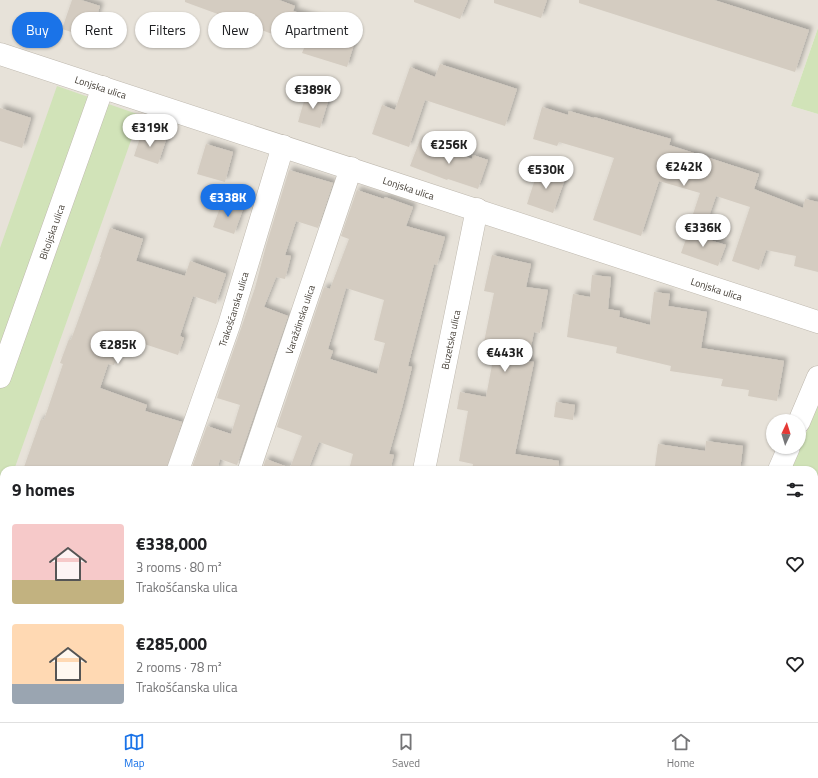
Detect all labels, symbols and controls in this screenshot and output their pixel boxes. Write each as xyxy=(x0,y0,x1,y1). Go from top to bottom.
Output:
chip: Buy xyxy=(12,12,63,48)
chip: Rent xyxy=(71,12,127,48)
chip: Filters xyxy=(135,12,200,48)
chip: New xyxy=(208,12,263,48)
chip: Apartment xyxy=(271,12,363,48)
street label: Lonjska ulica xyxy=(73,72,128,103)
pin: €389K xyxy=(285,76,341,110)
text: €389K xyxy=(295,79,331,99)
pin: €319K xyxy=(122,114,178,148)
text: €319K xyxy=(132,117,168,137)
pin: €256K xyxy=(421,131,477,165)
text: €256K xyxy=(431,134,467,154)
pin: €242K xyxy=(656,153,712,187)
pin: €530K xyxy=(518,156,574,190)
text: €242K xyxy=(666,156,702,176)
text: €530K xyxy=(528,159,564,179)
street label: Lonjska ulica xyxy=(381,173,436,204)
pin: €338K xyxy=(200,184,256,218)
text: €338K xyxy=(210,187,246,207)
street label: Bitoljska ulica xyxy=(35,202,69,262)
pin: €336K xyxy=(675,214,731,248)
text: €336K xyxy=(685,217,721,237)
street label: Trakošćanska ulica xyxy=(215,270,253,349)
street label: Lonjska ulica xyxy=(689,274,744,305)
street label: Varaždinska ulica xyxy=(282,283,319,356)
street label: Buzetska ulica xyxy=(438,309,464,371)
pin: €285K xyxy=(90,331,146,365)
text: €285K xyxy=(100,334,136,354)
pin: €443K xyxy=(477,339,533,373)
text: €443K xyxy=(487,342,523,362)
north arrow xyxy=(766,414,806,454)
map controls xyxy=(766,414,806,454)
text: 9 homes xyxy=(12,477,75,503)
icon: filters xyxy=(784,479,806,501)
text: €338,000 xyxy=(136,531,207,557)
icon: home xyxy=(44,540,92,588)
icon: heart xyxy=(784,553,806,575)
text: 3 rooms · 80 m² xyxy=(136,557,222,577)
text: Trakošćanska ulica xyxy=(136,577,237,597)
text: €285,000 xyxy=(136,631,207,657)
icon: home xyxy=(44,640,92,688)
icon: heart xyxy=(784,653,806,675)
text: 2 rooms · 78 m² xyxy=(136,657,222,677)
text: Trakošćanska ulica xyxy=(136,677,237,697)
tab: Map xyxy=(123,731,145,771)
tab: Saved xyxy=(392,731,420,771)
tab: Home xyxy=(667,731,695,771)

